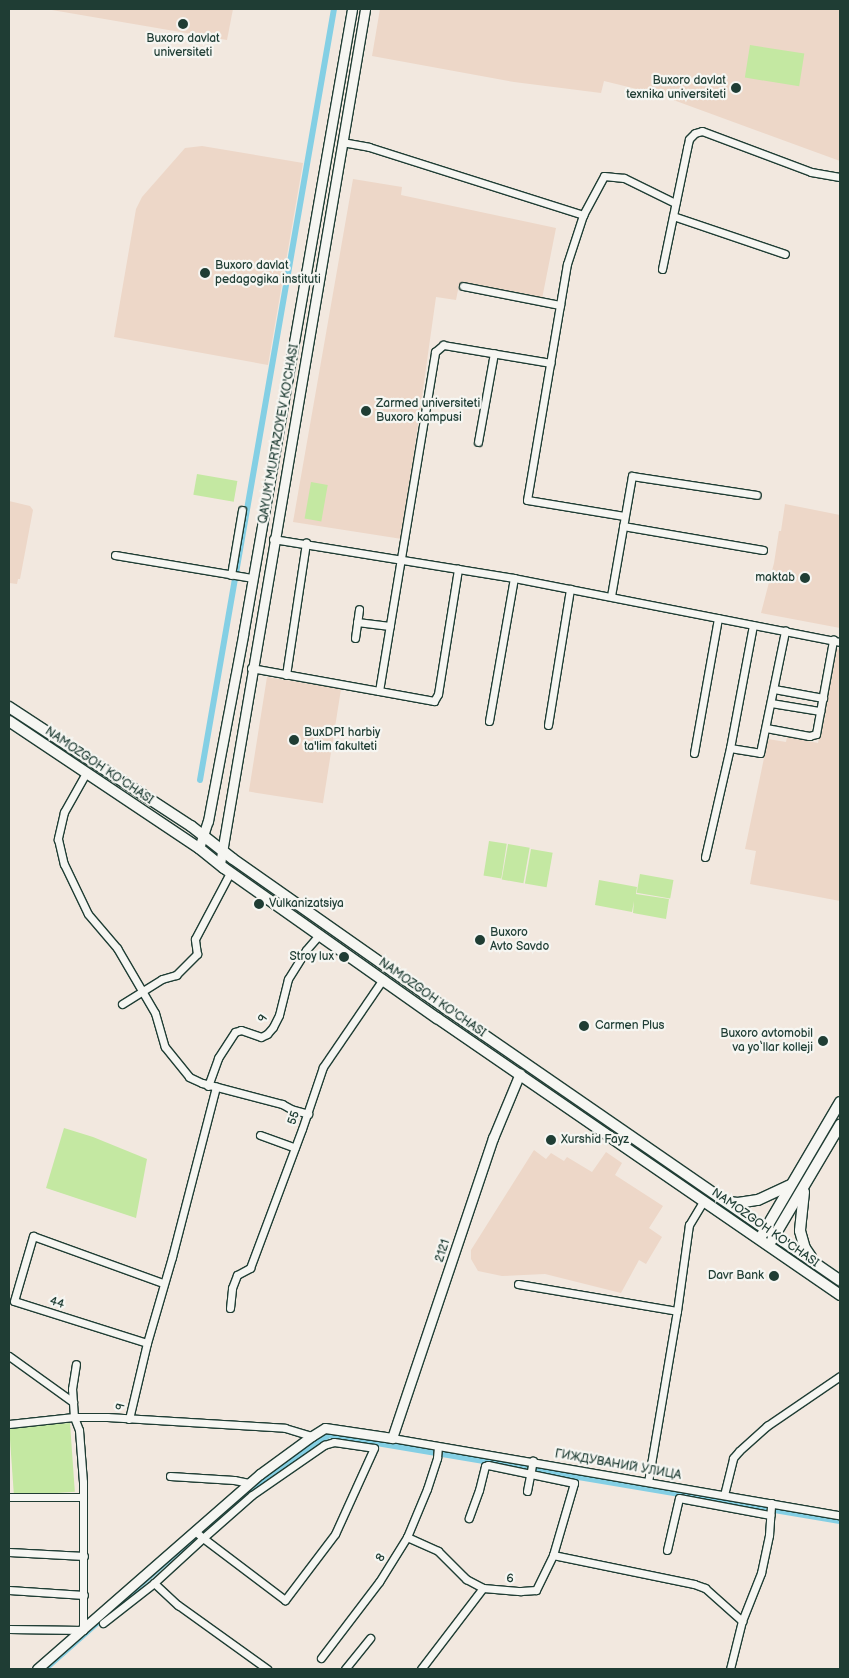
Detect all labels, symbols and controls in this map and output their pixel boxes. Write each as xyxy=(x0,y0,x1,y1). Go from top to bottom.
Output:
marker: Buxoro davlat universiteti xyxy=(177,18,189,30)
place label: Buxoro davlat universiteti xyxy=(146,32,220,60)
place label: Buxoro davlat texnika universiteti xyxy=(626,74,726,102)
marker: Buxoro davlat texnika universiteti xyxy=(730,82,742,94)
place label: Buxoro davlat pedagogika instituti xyxy=(215,259,321,287)
marker: Buxoro davlat pedagogika instituti xyxy=(199,267,211,279)
street label: QAYUM MURTAZOYEV KO'CHASI xyxy=(256,343,302,525)
place label: Zarmed universiteti Buxoro kampusi xyxy=(376,397,480,425)
marker: Zarmed universiteti Buxoro kampusi xyxy=(360,405,372,417)
place label: maktab xyxy=(755,571,795,585)
marker: maktab xyxy=(799,572,811,584)
street label: NAMOZGOH KO'CHASI xyxy=(42,724,156,808)
place label: BuxDPI harbiy ta'lim fakulteti xyxy=(304,726,381,754)
marker: BuxDPI harbiy ta'lim fakulteti xyxy=(288,734,300,746)
place label: Vulkanizatsiya xyxy=(269,897,344,911)
marker: Vulkanizatsiya xyxy=(253,898,265,910)
place label: Buxoro Avto Savdo xyxy=(490,926,550,954)
marker: Buxoro Avto Savdo xyxy=(474,934,486,946)
place label: Stroy lux xyxy=(289,950,334,964)
marker: Stroy lux xyxy=(338,951,350,963)
street label: NAMOZGOH KO'CHASI xyxy=(376,956,488,1040)
street label: 9 xyxy=(255,1012,271,1026)
marker: Carmen Plus xyxy=(577,1019,591,1033)
place label: Carmen Plus xyxy=(595,1019,665,1033)
place label: Buxoro avtomobil va yo‘llar kolleji xyxy=(720,1027,813,1055)
marker: Buxoro avtomobil va yo‘llar kolleji xyxy=(817,1035,829,1047)
street label: 55 xyxy=(285,1109,303,1127)
place label: Xurshid Fayz xyxy=(561,1133,629,1147)
marker: Xurshid Fayz xyxy=(545,1134,557,1146)
street label: NAMOZGOH KO'CHASI xyxy=(709,1186,821,1270)
street label: 2121 xyxy=(433,1238,453,1264)
place label: Davr Bank xyxy=(708,1269,764,1283)
marker: Davr Bank xyxy=(768,1270,780,1282)
street label: 44 xyxy=(48,1294,66,1312)
street label: 9 xyxy=(113,1402,129,1412)
street label: ГИЖДУВАНИЙ УЛИЦА xyxy=(554,1447,682,1483)
street label: 8 xyxy=(373,1551,389,1565)
street label: 6 xyxy=(506,1571,514,1587)

